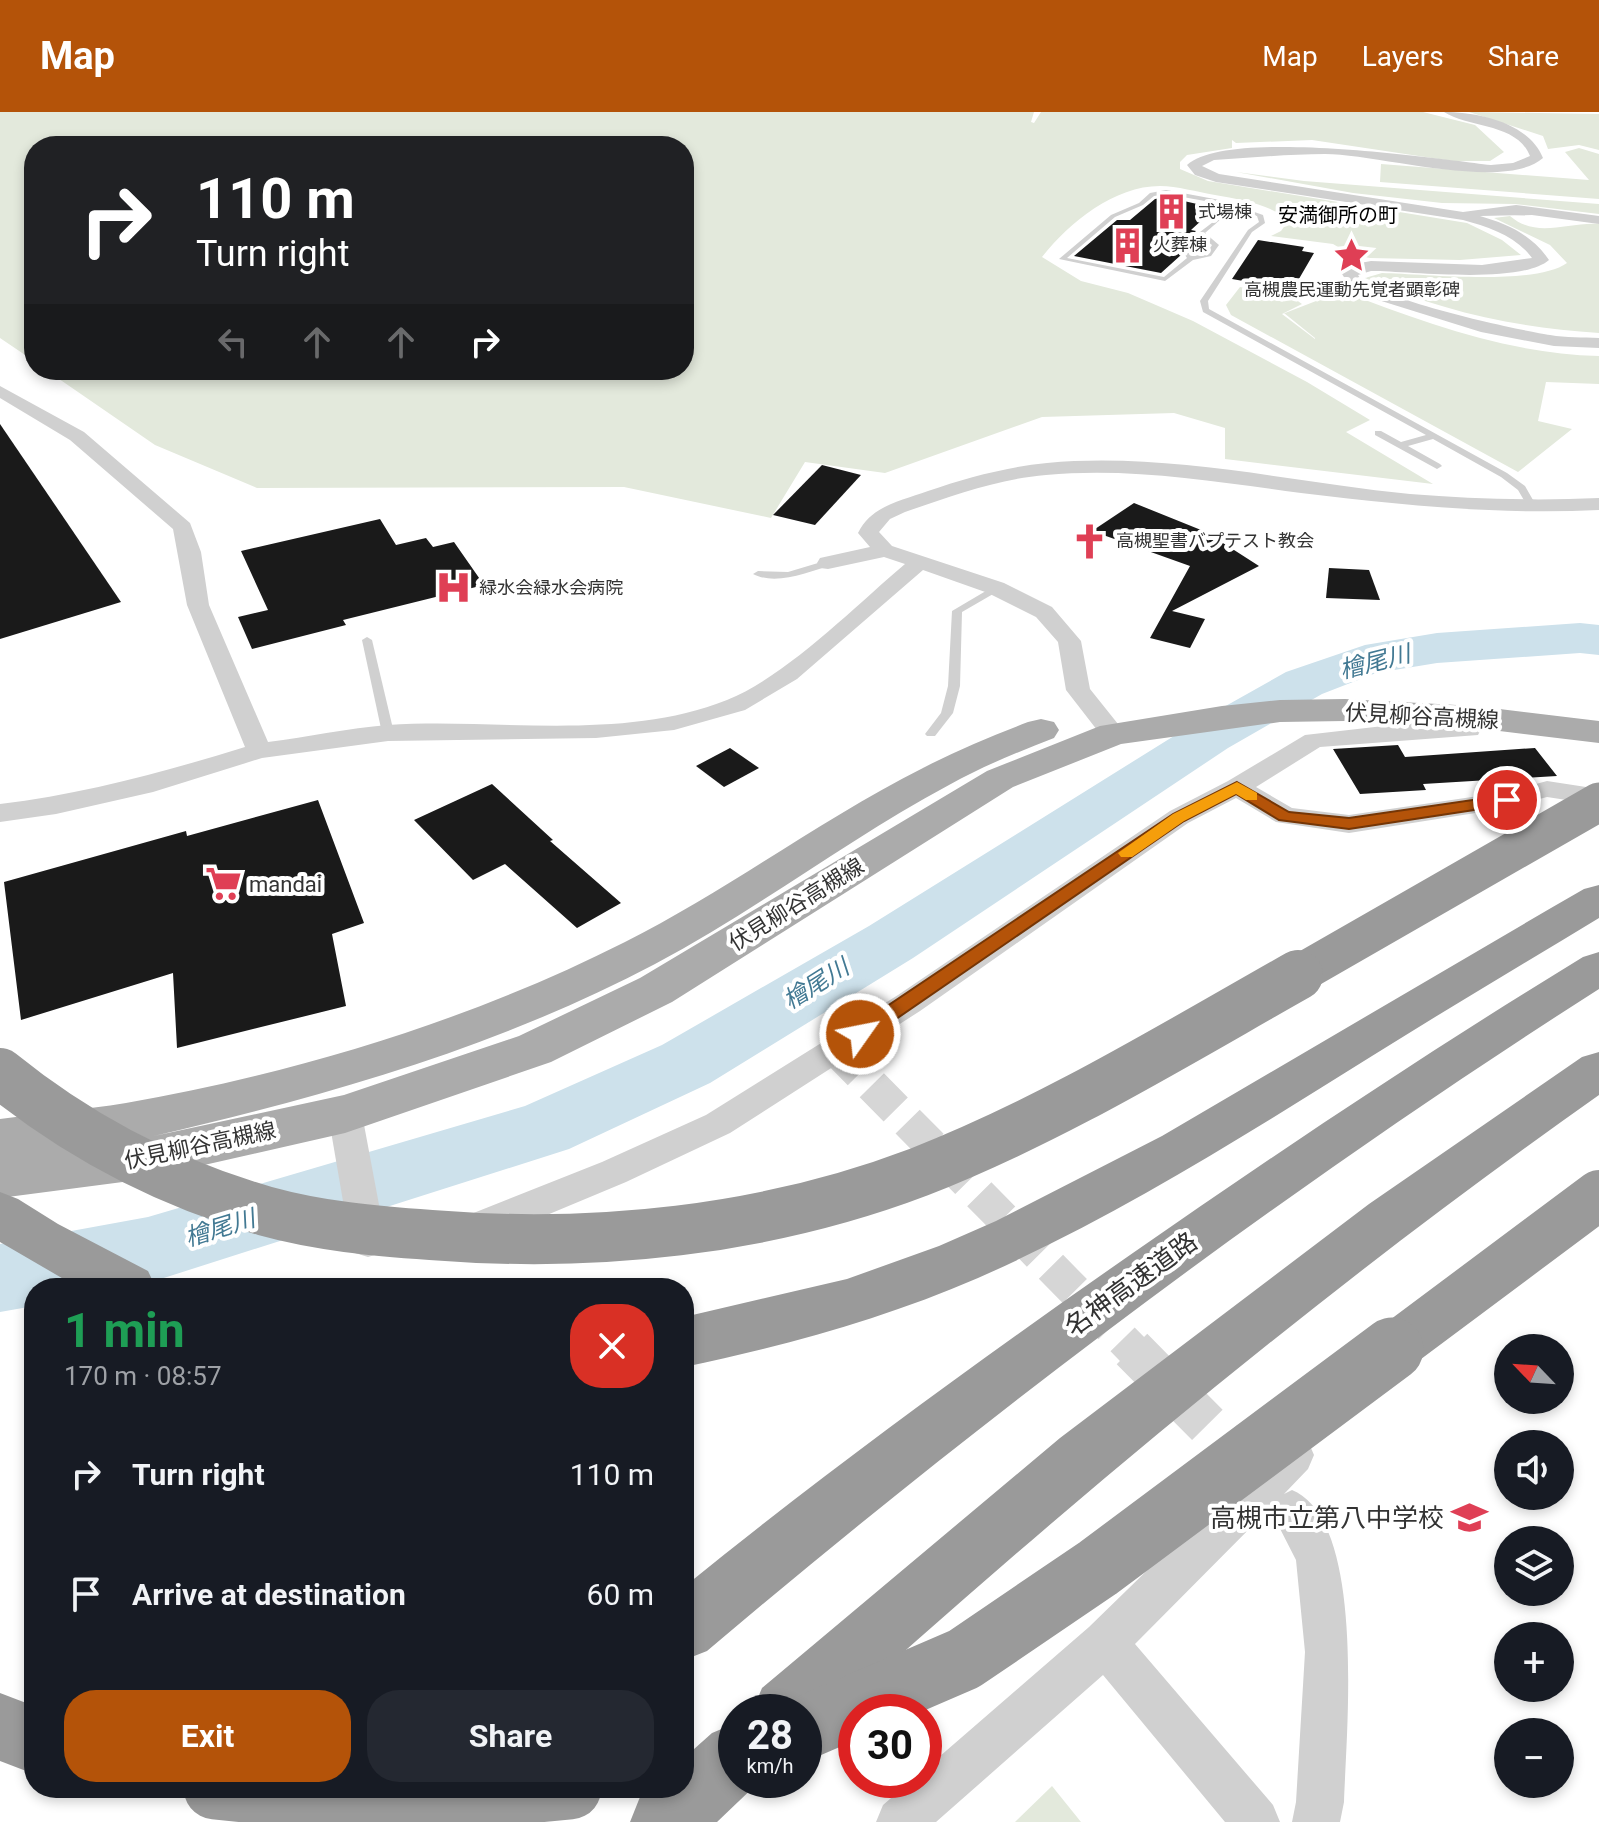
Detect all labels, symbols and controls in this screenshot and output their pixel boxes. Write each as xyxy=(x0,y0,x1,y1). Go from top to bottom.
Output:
text: Map xyxy=(40,34,115,78)
text: Map xyxy=(1262,40,1318,73)
text: Layers xyxy=(1362,40,1444,73)
text: Share xyxy=(1488,40,1559,73)
text: 110 m xyxy=(196,166,355,232)
icon: right xyxy=(64,168,168,272)
building icon: 式場棟 xyxy=(1153,193,1191,231)
place label: 式場棟 xyxy=(1198,201,1252,222)
district label: 安満御所の町 xyxy=(1278,203,1398,227)
building icon: 火葬棟 xyxy=(1108,226,1146,264)
text: Turn right xyxy=(196,233,349,275)
place label: 火葬棟 xyxy=(1153,234,1207,255)
place icon: 高槻農民運動先覚者顕彰碑 xyxy=(1333,237,1371,275)
place label: 高槻農民運動先覚者顕彰碑 xyxy=(1244,279,1460,300)
icon: left xyxy=(211,320,255,364)
icon: ahead xyxy=(295,320,339,364)
icon: ahead xyxy=(379,320,423,364)
icon: right xyxy=(463,320,507,364)
church icon: 高槻聖書バプテスト教会 xyxy=(1071,522,1109,560)
place label: 高槻聖書バプテスト教会 xyxy=(1116,530,1314,551)
hospital icon: 緑水会緑水会病院 xyxy=(434,569,472,607)
place label: 緑水会緑水会病院 xyxy=(479,577,623,598)
water label: 檜尾川 xyxy=(1337,639,1416,684)
street label: 伏見柳谷高槻線 xyxy=(1344,700,1500,733)
pin xyxy=(1473,766,1541,834)
icon: arrive xyxy=(1485,778,1529,822)
street label: 伏見柳谷高槻線 xyxy=(724,853,868,956)
supermarket icon: mandai xyxy=(204,865,242,903)
place label: mandai xyxy=(249,872,322,897)
water label: 檜尾川 xyxy=(778,951,856,1015)
position arrow xyxy=(818,992,902,1076)
street label: 伏見柳谷高槻線 xyxy=(122,1117,278,1174)
water label: 檜尾川 xyxy=(181,1203,261,1252)
street label: 名神高速道路 xyxy=(1059,1226,1203,1342)
text: 1 min xyxy=(64,1302,185,1359)
button: close xyxy=(570,1304,654,1388)
north arrow xyxy=(1494,1334,1574,1414)
map controls xyxy=(1494,1334,1574,1798)
text: 170 m · 08:57 xyxy=(64,1361,222,1391)
button: sound xyxy=(1494,1430,1574,1510)
icon: right xyxy=(64,1452,108,1496)
text: Turn right xyxy=(132,1457,265,1492)
text: 110 m xyxy=(570,1457,654,1492)
school or university icon: 高槻市立第八中学校 xyxy=(1451,1499,1489,1537)
place label: 高槻市立第八中学校 xyxy=(1210,1503,1444,1533)
button: layers xyxy=(1494,1526,1574,1606)
icon: arrive xyxy=(64,1572,108,1616)
text: Arrive at destination xyxy=(132,1577,406,1612)
text: 60 m xyxy=(587,1577,654,1612)
button: + xyxy=(1494,1622,1574,1702)
button: Exit xyxy=(64,1690,351,1782)
button: Share xyxy=(367,1690,654,1782)
speed limit sign: 30 xyxy=(838,1694,942,1798)
text: 28 xyxy=(747,1712,793,1759)
button: − xyxy=(1494,1718,1574,1798)
text: km/h xyxy=(747,1754,793,1778)

